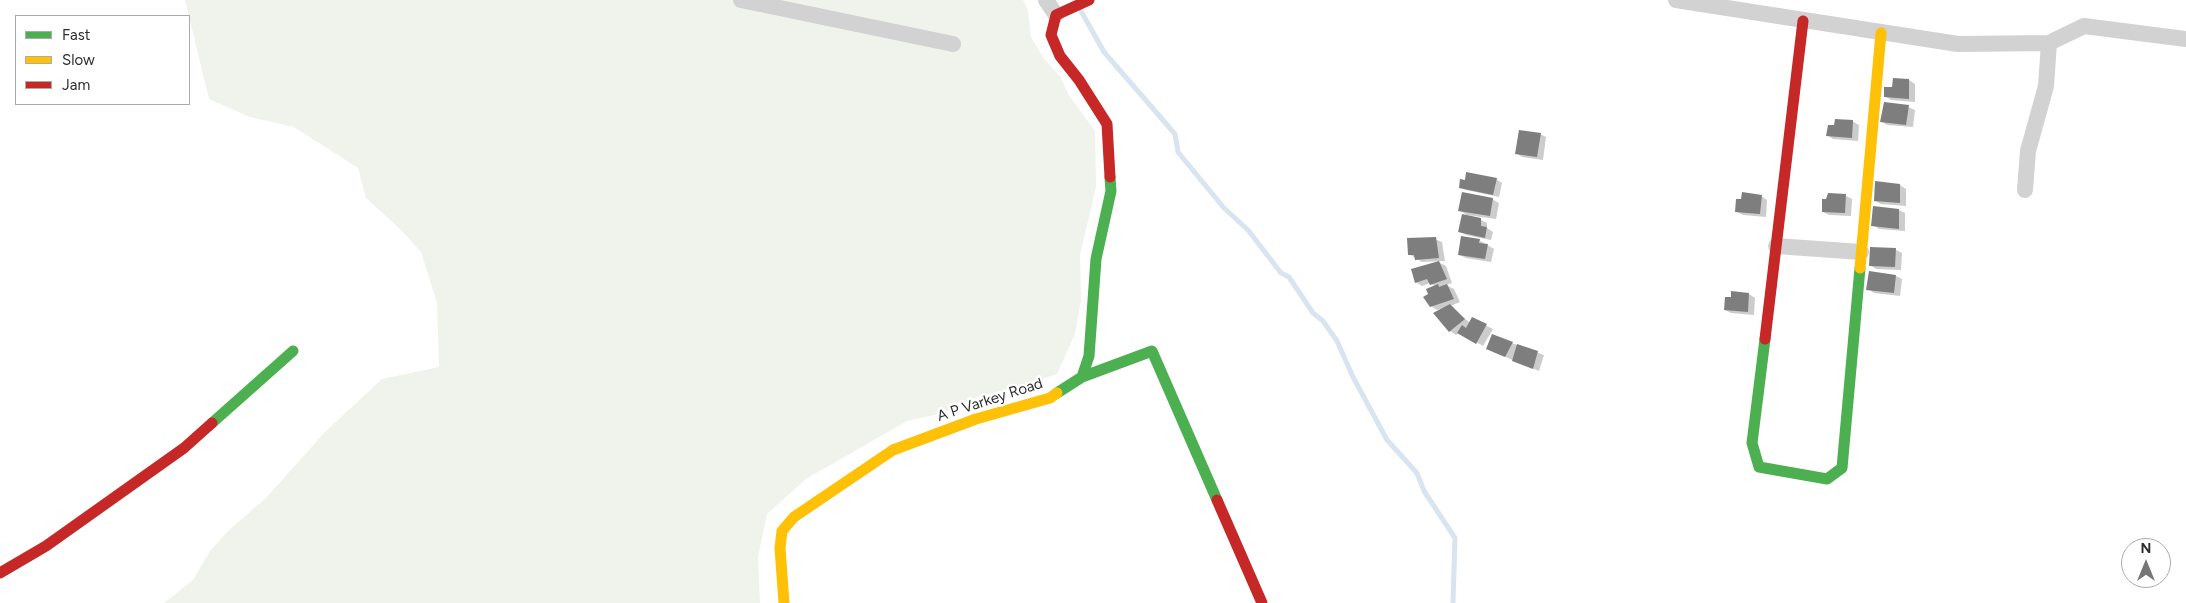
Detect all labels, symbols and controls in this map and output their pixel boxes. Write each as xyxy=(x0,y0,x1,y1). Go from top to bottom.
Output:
legend xyxy=(15,15,190,105)
text: Fast xyxy=(62,26,90,44)
text: Slow xyxy=(62,51,95,69)
text: Jam xyxy=(62,76,90,94)
street label: A P Varkey Road xyxy=(935,374,1045,426)
north arrow xyxy=(2121,538,2171,588)
text: N xyxy=(2141,540,2151,557)

